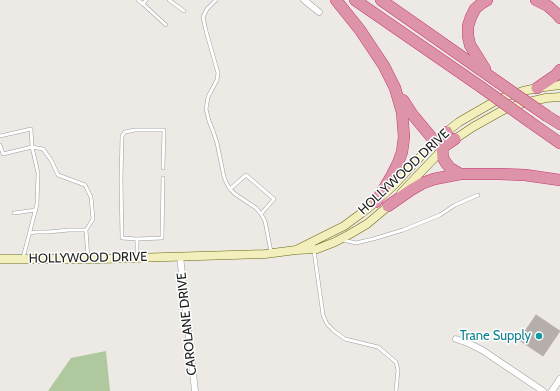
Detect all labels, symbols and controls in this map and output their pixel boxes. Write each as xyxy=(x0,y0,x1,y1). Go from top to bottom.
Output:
street label: HOLLYWOOD DRIVE xyxy=(355,126,453,218)
street label: HOLLYWOOD DRIVE xyxy=(29,249,147,267)
street label: CAROLANE DRIVE xyxy=(174,272,200,376)
place label: Trane Supply xyxy=(460,328,531,344)
marker: Trane Supply xyxy=(534,331,544,341)

